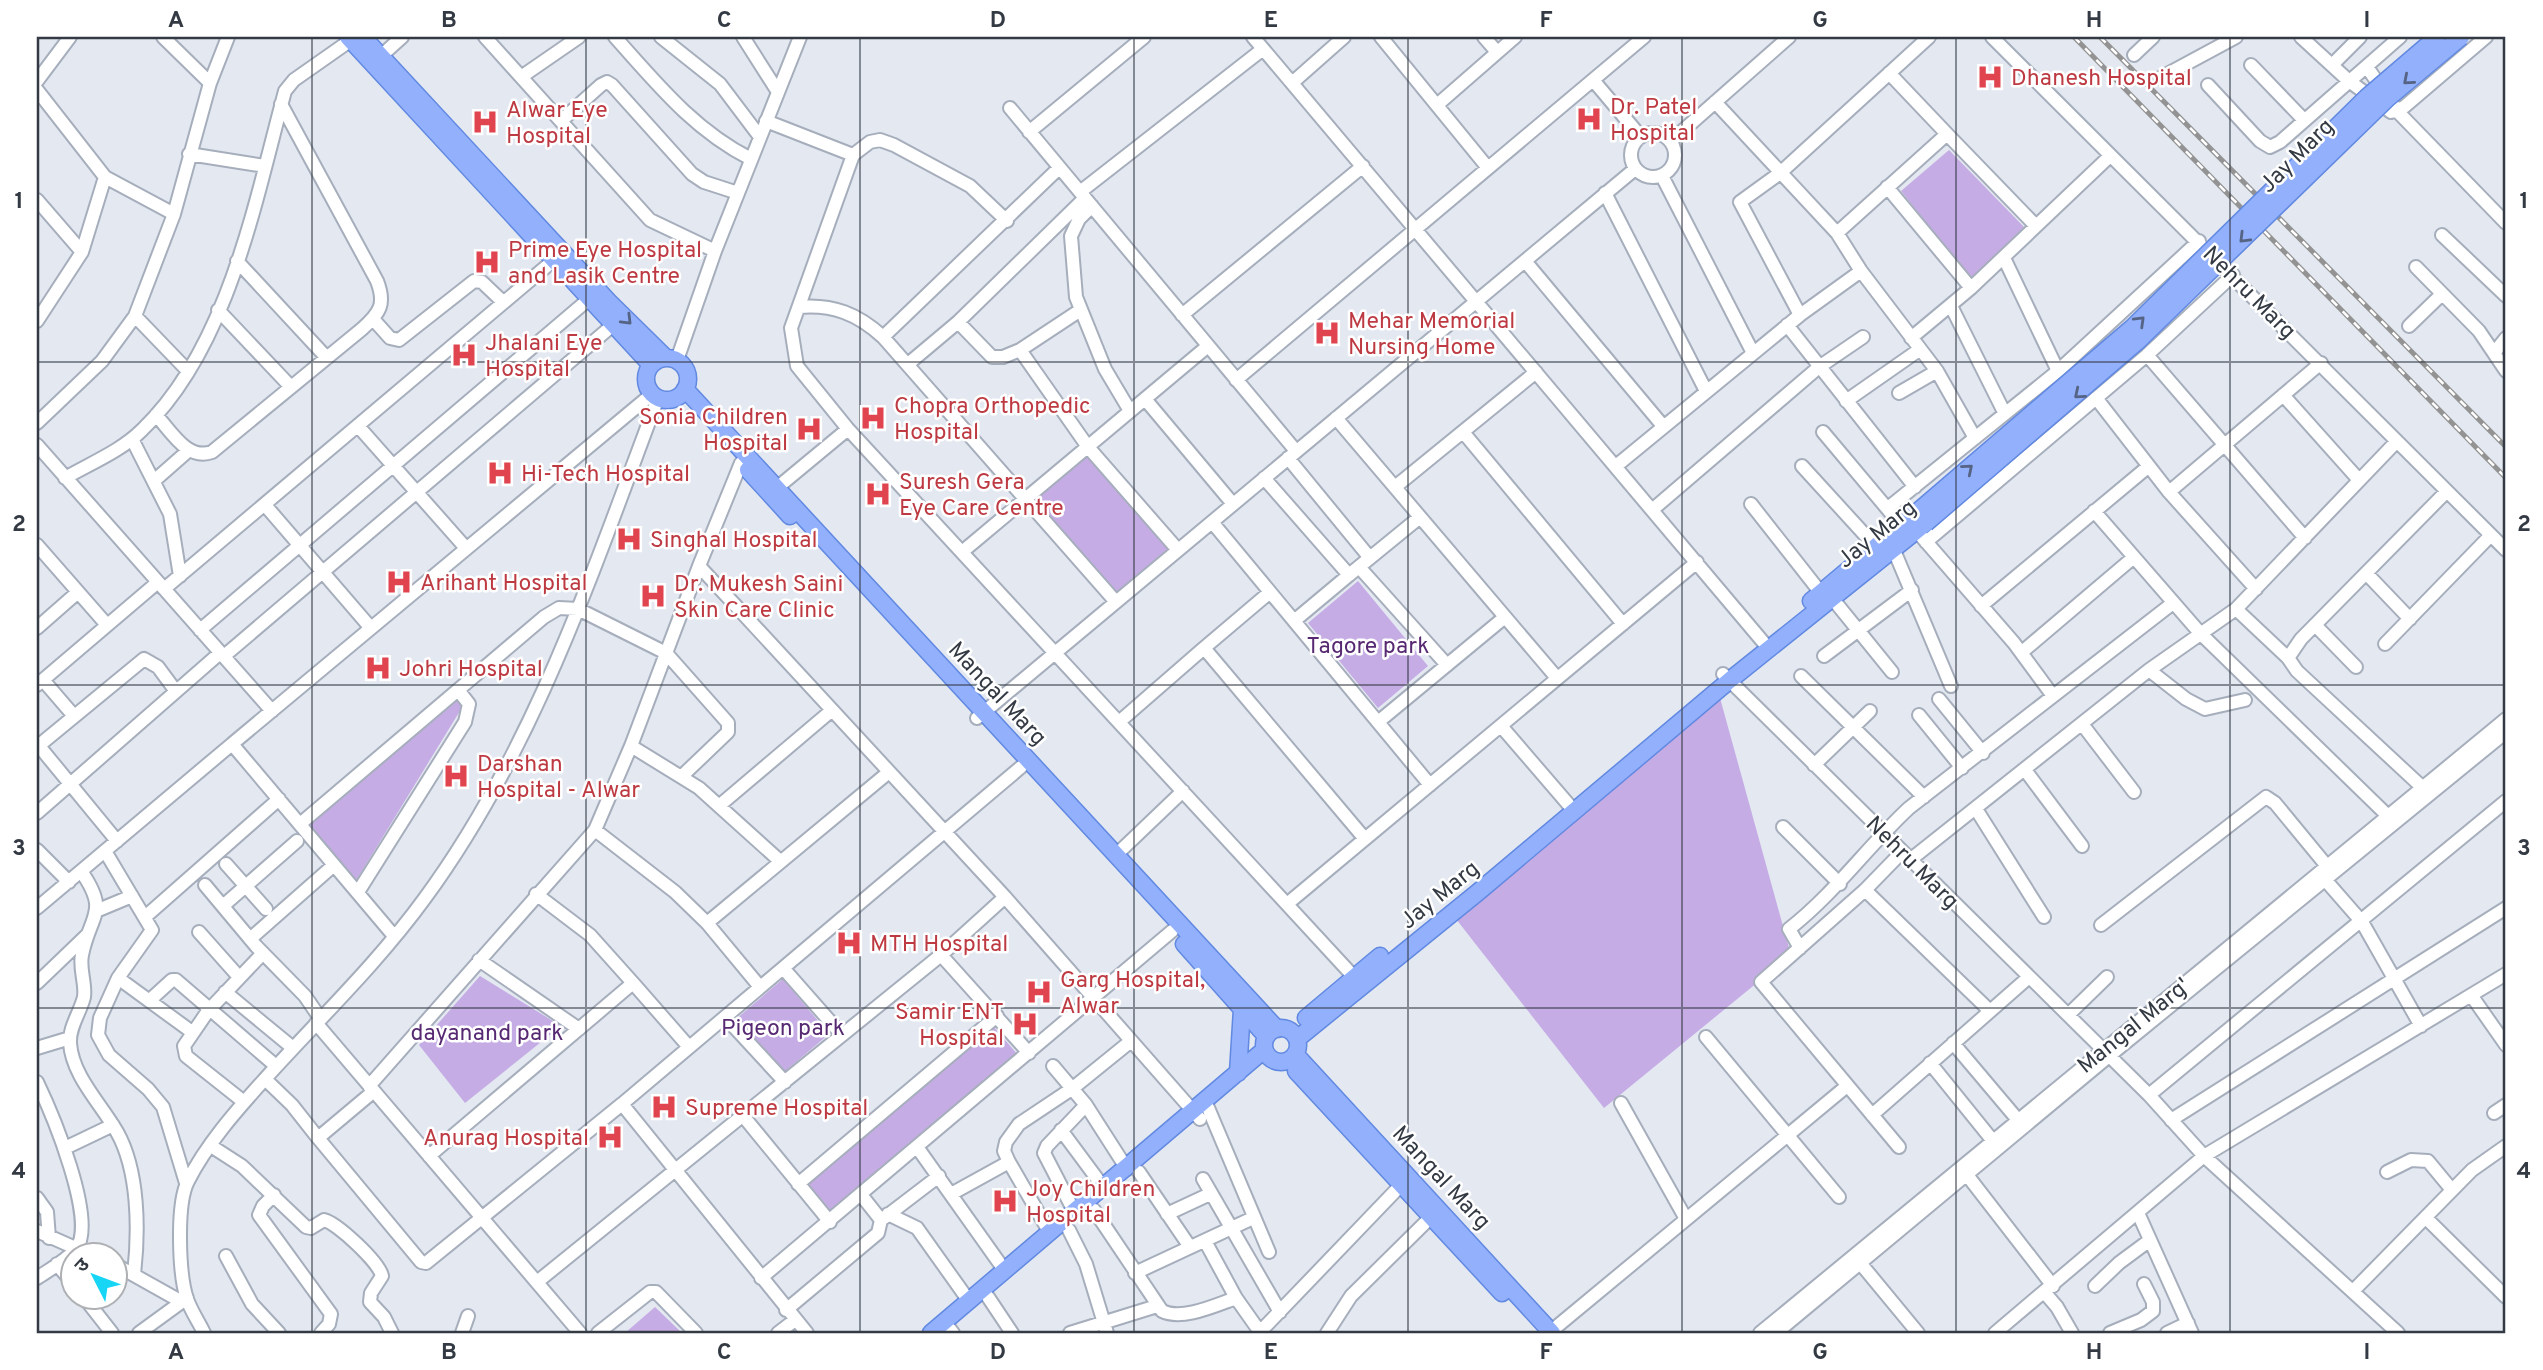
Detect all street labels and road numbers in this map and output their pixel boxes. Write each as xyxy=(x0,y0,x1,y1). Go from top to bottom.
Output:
street label: Jay Marg xyxy=(2254,113,2341,200)
street label: Nehru Marg xyxy=(2195,241,2301,347)
street label: Jay Marg xyxy=(1832,494,1923,576)
street label: Mangal Marg xyxy=(941,637,1052,753)
street label: Nehru Marg xyxy=(1858,811,1964,917)
street label: Jay Marg xyxy=(1395,855,1486,937)
street label: Mangal Marg' xyxy=(2072,973,2197,1081)
street label: Mangal Marg xyxy=(1385,1121,1496,1237)

